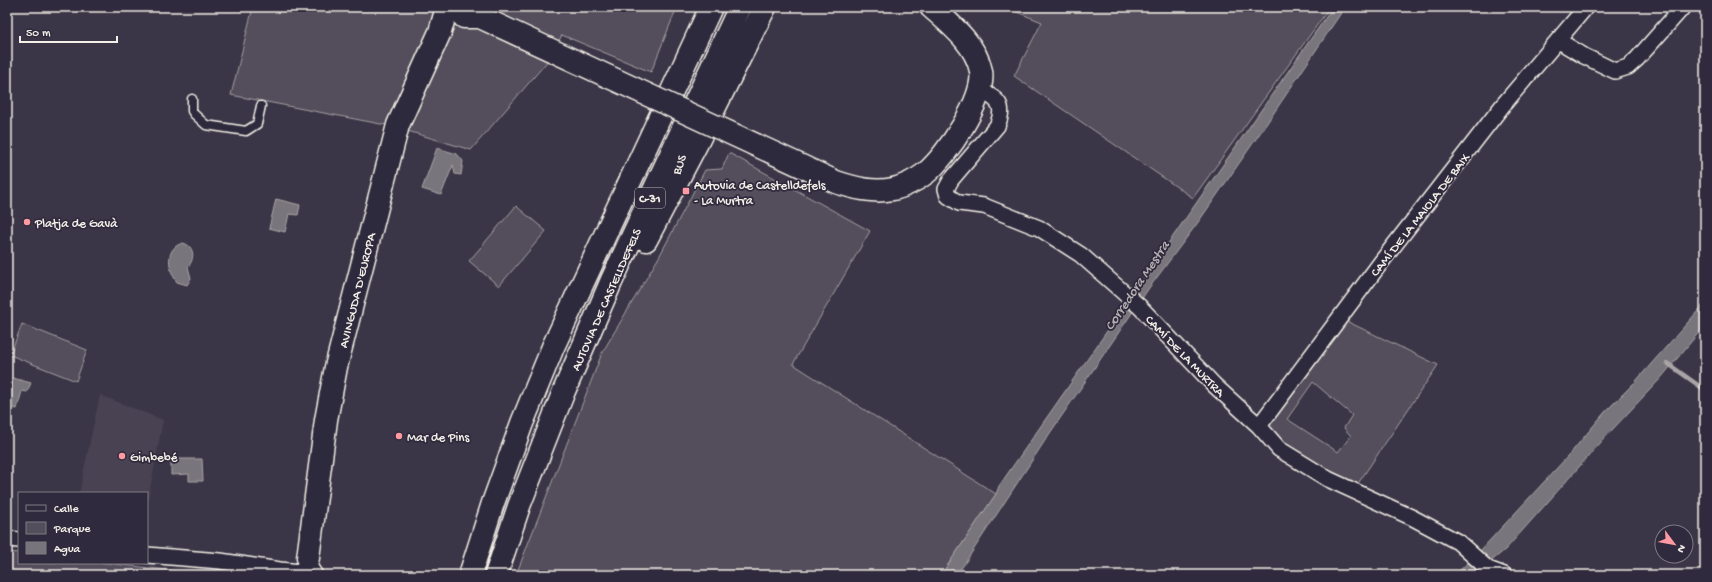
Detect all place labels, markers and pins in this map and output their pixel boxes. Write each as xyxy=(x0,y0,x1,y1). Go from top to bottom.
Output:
place label: Autovia de Castelldefels - La Murtra xyxy=(694,179,827,209)
marker: Autovia de Castelldefels - La Murtra xyxy=(681,186,691,196)
marker: Platja de Gavà xyxy=(22,217,32,227)
place label: Platja de Gavà xyxy=(34,217,118,232)
marker: Mar de Pins xyxy=(394,431,404,441)
place label: Mar de Pins xyxy=(407,431,470,446)
marker: Gimbebé xyxy=(117,451,127,461)
place label: Gimbebé xyxy=(130,451,178,466)

